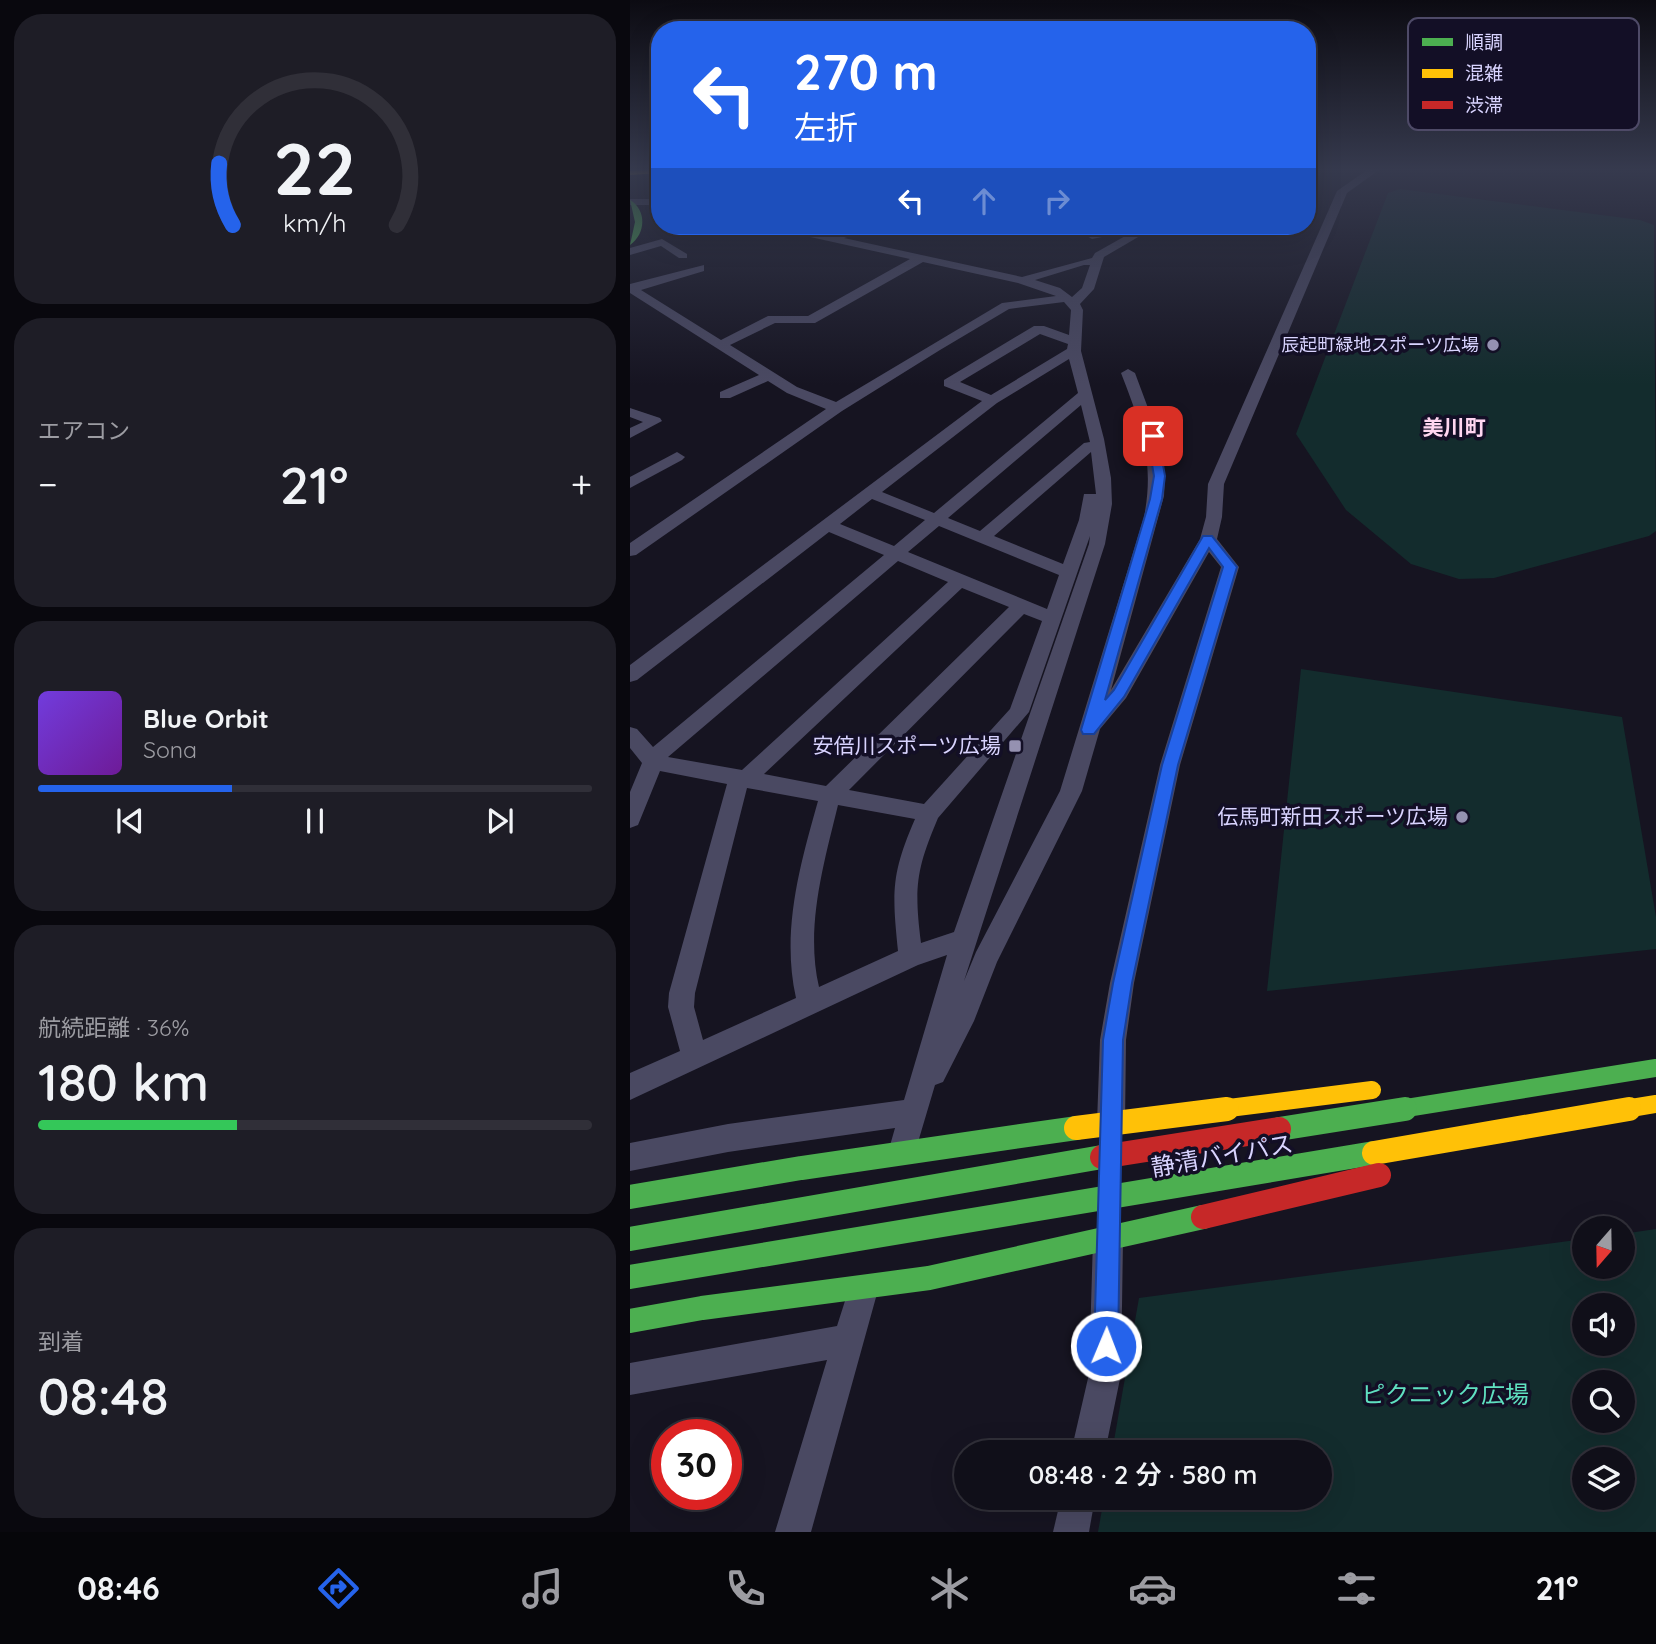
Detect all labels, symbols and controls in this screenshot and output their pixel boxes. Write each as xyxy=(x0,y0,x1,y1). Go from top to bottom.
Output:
legend xyxy=(1408,18,1639,130)
text: 順調 xyxy=(1465,30,1503,54)
text: 270 m xyxy=(794,41,938,102)
icon: left xyxy=(679,49,770,140)
text: 混雑 xyxy=(1465,61,1503,85)
text: 渋滞 xyxy=(1465,93,1503,117)
text: 左折 xyxy=(794,107,858,147)
text: 22 xyxy=(274,122,356,213)
icon: left xyxy=(892,182,930,220)
icon: ahead xyxy=(965,182,1003,220)
icon: right xyxy=(1038,182,1076,220)
text: km/h xyxy=(283,207,347,238)
place label: 辰起町緑地スポーツ広場 xyxy=(1281,333,1479,356)
marker: 辰起町緑地スポーツ広場 xyxy=(1485,337,1501,353)
pin xyxy=(1123,406,1183,466)
district label: 美川町 xyxy=(1423,414,1486,440)
text: エアコン xyxy=(38,416,130,445)
icon: arrive xyxy=(1134,417,1172,455)
text: 21° xyxy=(280,452,348,517)
text: − xyxy=(38,460,58,508)
text: + xyxy=(571,460,592,508)
text: Blue Orbit xyxy=(143,702,269,735)
place label: 安倍川スポーツ広場 xyxy=(812,732,1001,758)
text: Sona xyxy=(143,735,197,764)
marker: 安倍川スポーツ広場 xyxy=(1007,738,1023,754)
icon: previous xyxy=(111,802,149,840)
icon: pause xyxy=(296,802,334,840)
icon: next xyxy=(481,802,519,840)
place label: 伝馬町新田スポーツ広場 xyxy=(1217,803,1448,829)
marker: 伝馬町新田スポーツ広場 xyxy=(1454,809,1470,825)
text: 航続距離 · 36% xyxy=(38,1013,189,1042)
text: 180 km xyxy=(38,1049,209,1114)
street label: 静清バイパス xyxy=(1149,1128,1295,1182)
north arrow xyxy=(1572,1216,1634,1279)
map controls xyxy=(1572,1216,1635,1510)
button: sound xyxy=(1572,1293,1635,1356)
position arrow xyxy=(1069,1309,1143,1383)
text: 到着 xyxy=(38,1327,84,1356)
text: 08:48 xyxy=(38,1363,169,1428)
button: search xyxy=(1572,1370,1635,1433)
park label: ピクニック広場 xyxy=(1361,1379,1529,1409)
speed limit sign: 30 xyxy=(651,1419,742,1510)
button: layers xyxy=(1572,1447,1635,1510)
text: 08:48 · 2 分 · 580 m xyxy=(1029,1458,1257,1491)
icon: directions xyxy=(314,1564,363,1613)
icon: music xyxy=(518,1564,567,1613)
icon: phone xyxy=(721,1564,770,1613)
icon: climate xyxy=(925,1564,974,1613)
icon: car xyxy=(1128,1564,1177,1613)
icon: filters xyxy=(1332,1564,1381,1613)
text: 08:46 xyxy=(77,1568,160,1608)
text: 21° xyxy=(1535,1568,1579,1608)

